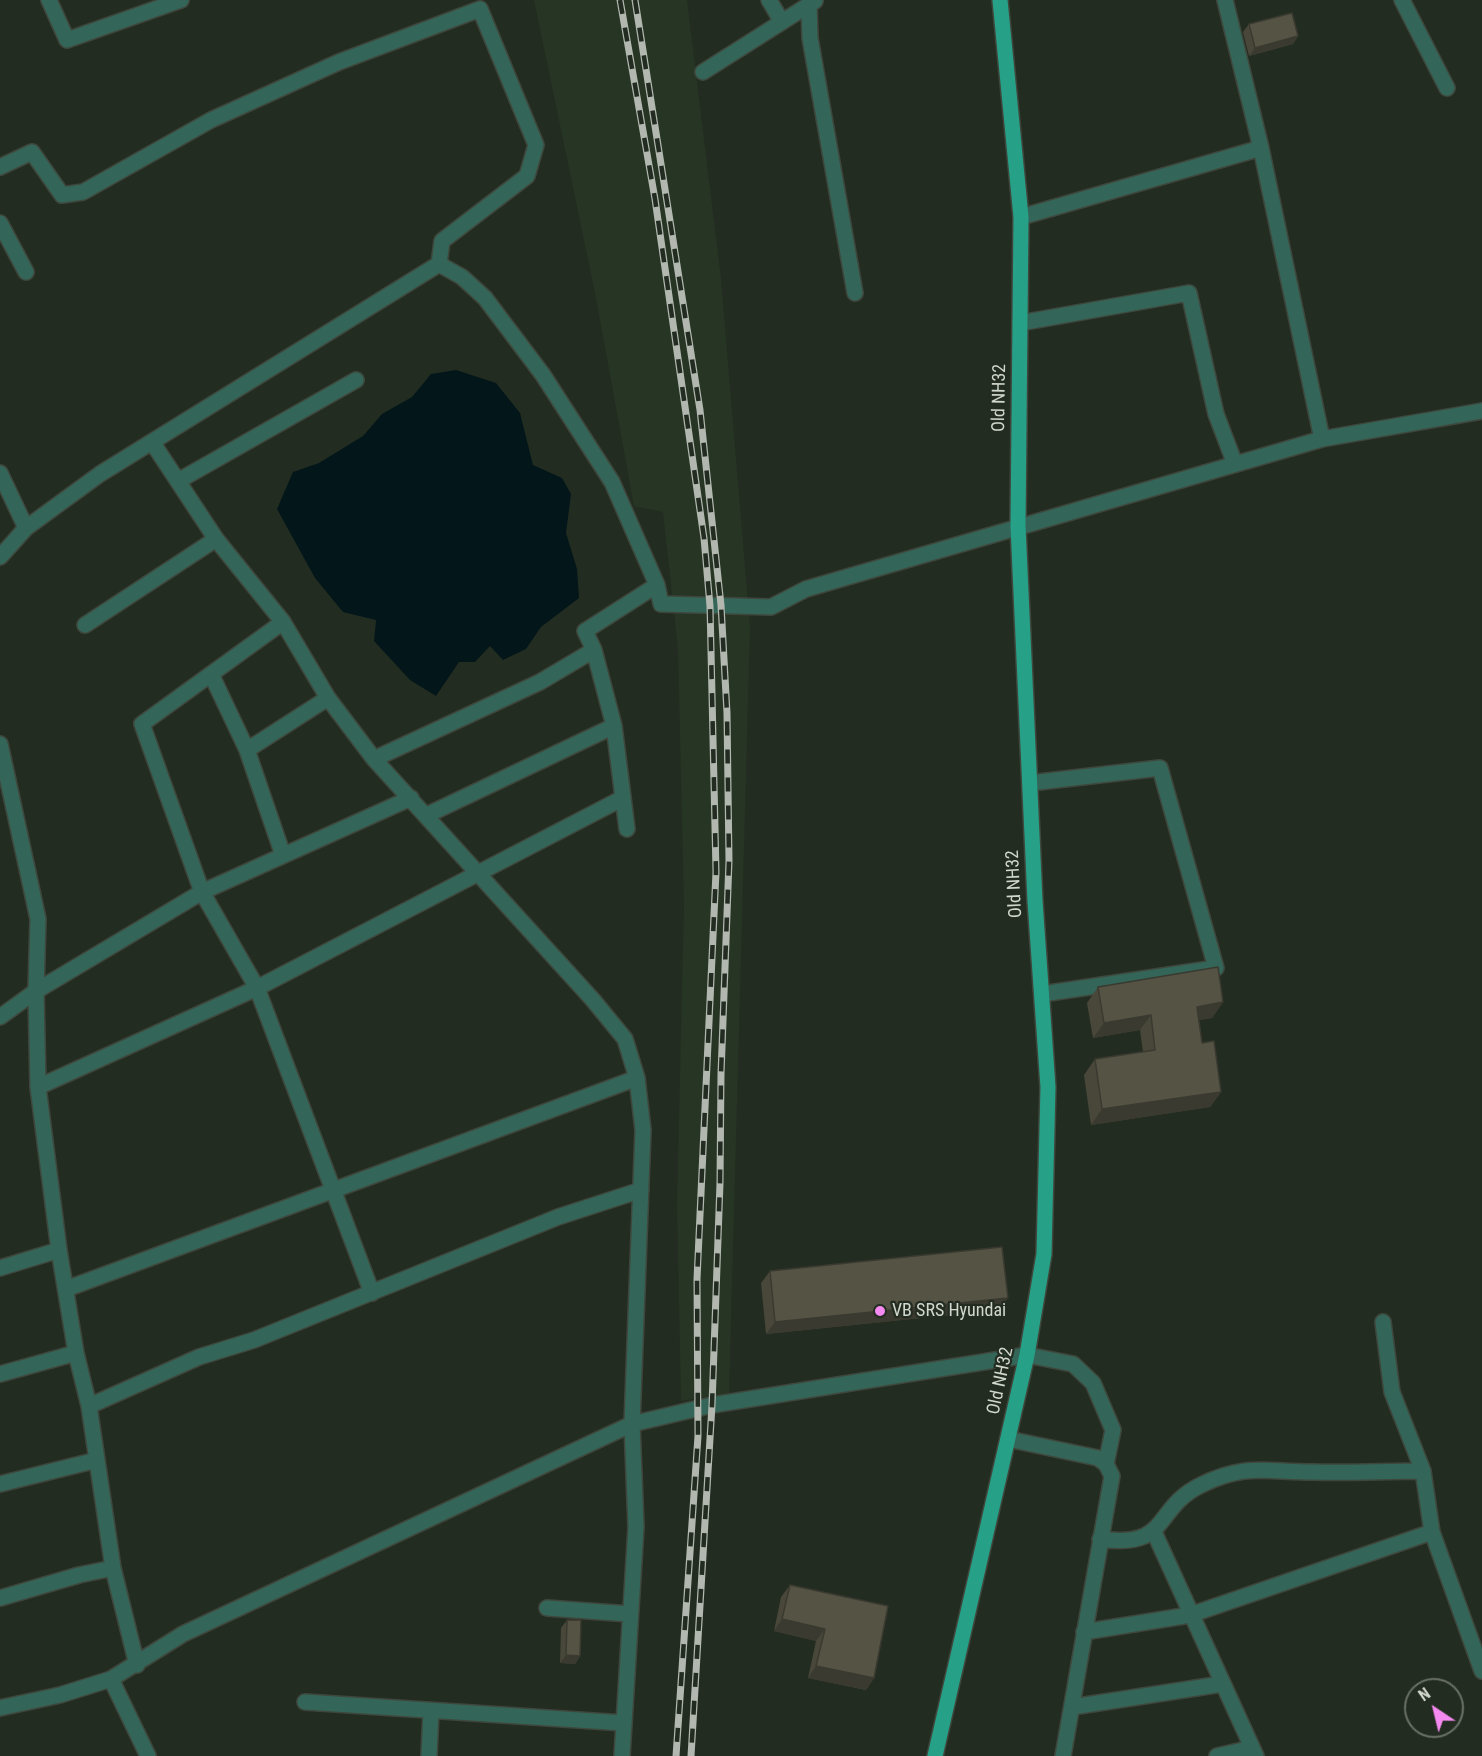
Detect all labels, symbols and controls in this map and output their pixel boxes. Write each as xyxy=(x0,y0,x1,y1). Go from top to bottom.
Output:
street label: Old NH32 xyxy=(989,364,1011,432)
street label: Old NH32 xyxy=(1002,849,1028,919)
place label: VB SRS Hyundai xyxy=(892,1300,1006,1322)
marker: VB SRS Hyundai xyxy=(873,1304,887,1318)
street label: Old NH32 xyxy=(983,1345,1019,1417)
north arrow xyxy=(1404,1678,1464,1738)
text: N xyxy=(1415,1684,1434,1705)

